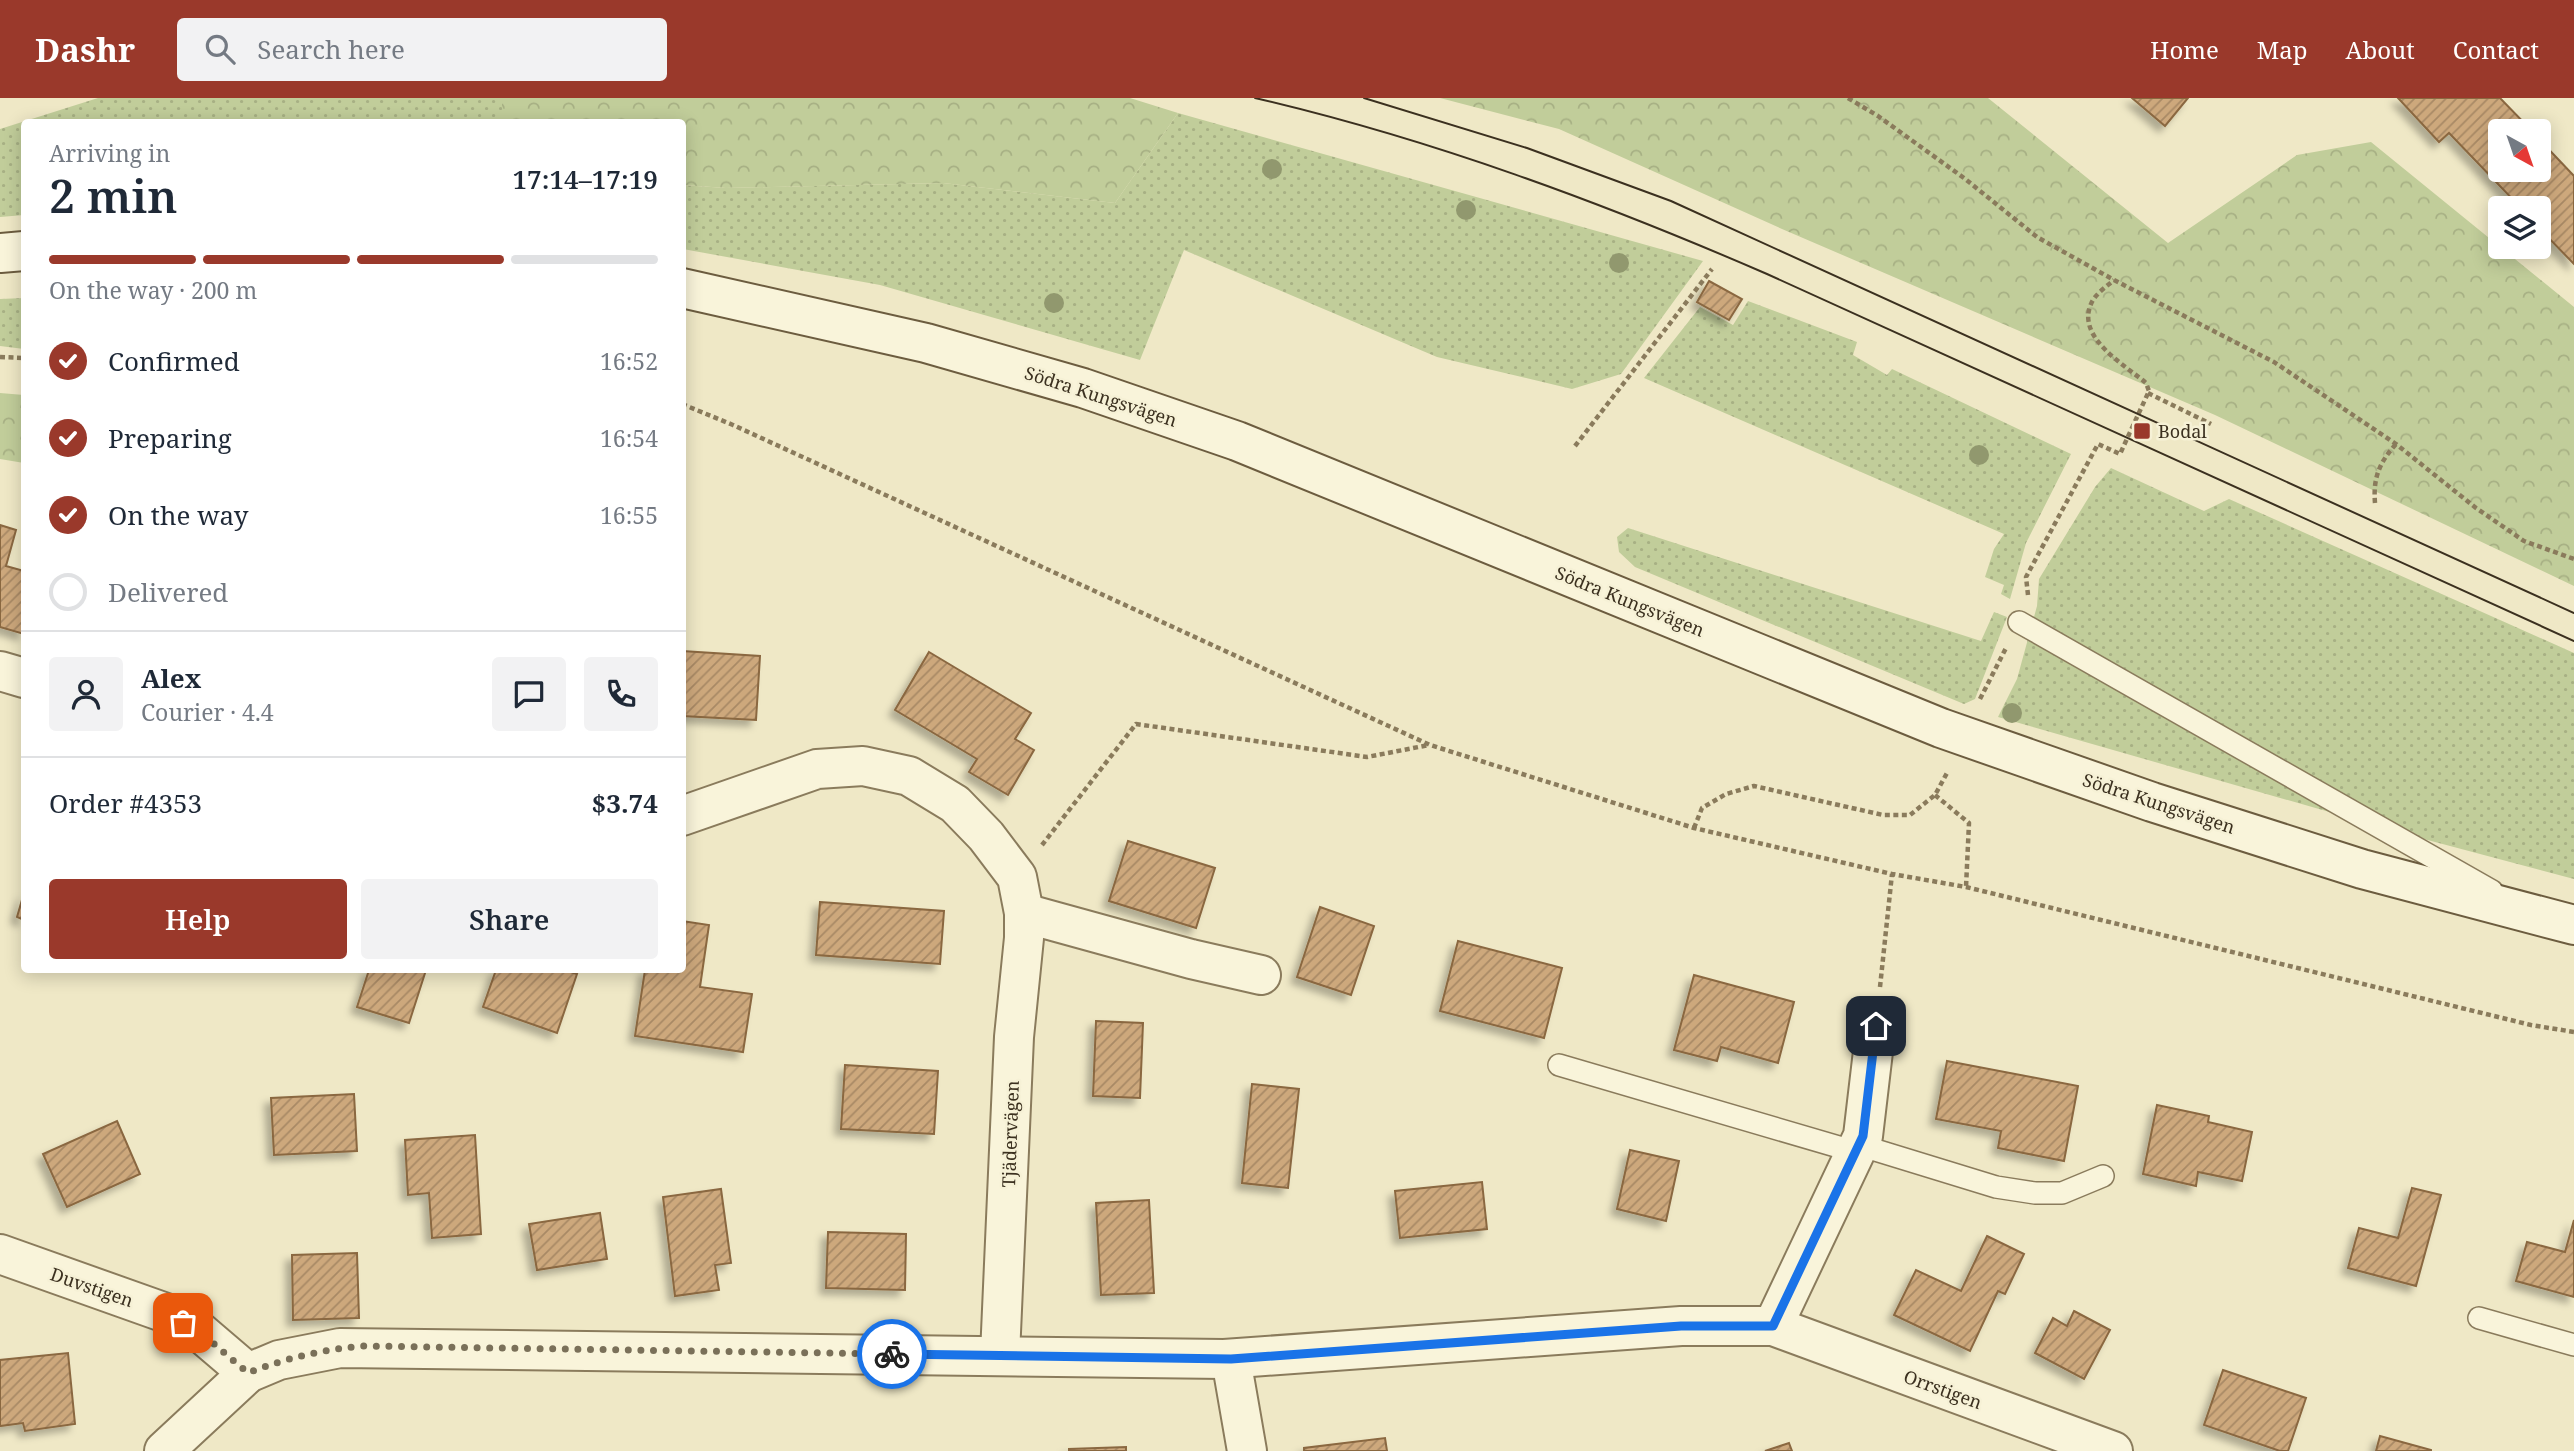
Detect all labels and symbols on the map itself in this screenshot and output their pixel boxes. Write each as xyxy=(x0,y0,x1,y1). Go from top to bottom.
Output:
north arrow xyxy=(2488,119,2552,182)
street label: Södra Kungsvägen xyxy=(1022,360,1181,432)
place label: Bodal xyxy=(2158,419,2207,443)
marker: Bodal xyxy=(2132,421,2152,441)
street label: Södra Kungsvägen xyxy=(1552,560,1708,642)
street label: Södra Kungsvägen xyxy=(2080,767,2239,839)
pin xyxy=(1846,996,1906,1056)
street label: Tjädervägen xyxy=(996,1080,1024,1188)
street label: Duvstigen xyxy=(47,1262,137,1312)
pin xyxy=(153,1293,213,1353)
courier xyxy=(857,1319,927,1389)
street label: Orrstigen xyxy=(1901,1364,1986,1414)

